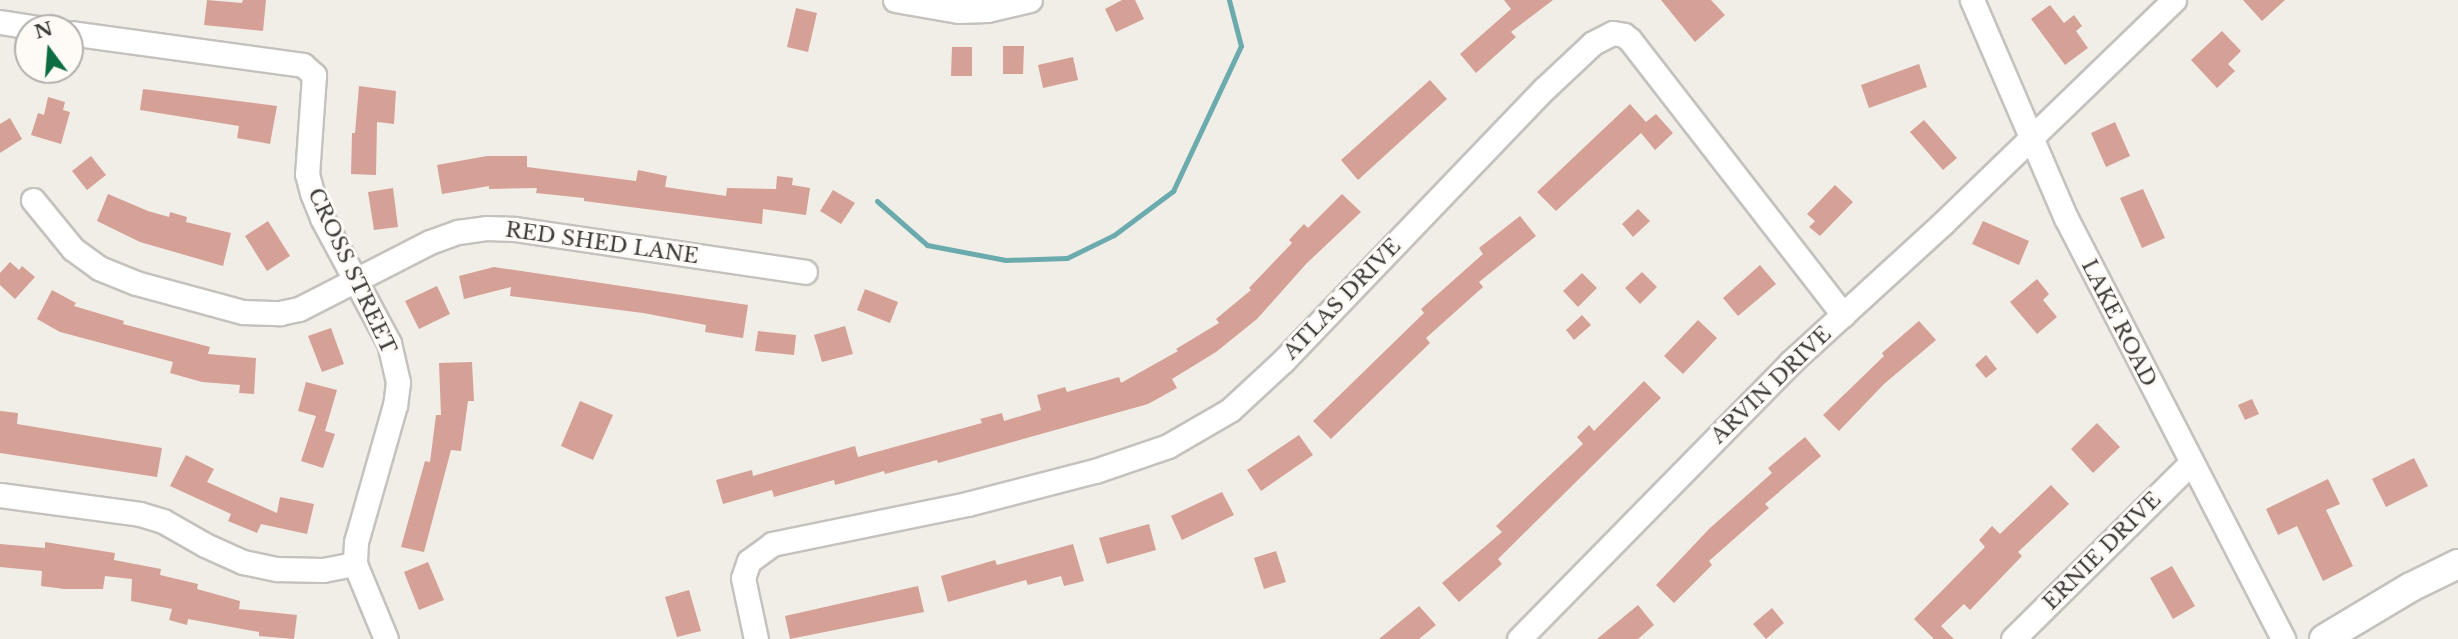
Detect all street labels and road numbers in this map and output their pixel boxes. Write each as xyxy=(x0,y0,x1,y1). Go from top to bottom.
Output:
street label: CROSS STREET xyxy=(303,184,401,358)
street label: RED SHED LANE xyxy=(504,217,700,269)
street label: ATLAS DRIVE xyxy=(1278,233,1406,365)
street label: LAKE ROAD xyxy=(2076,255,2162,391)
street label: ARVIN DRIVE xyxy=(1706,321,1836,449)
street label: ERNIE DRIVE xyxy=(2038,487,2166,615)

